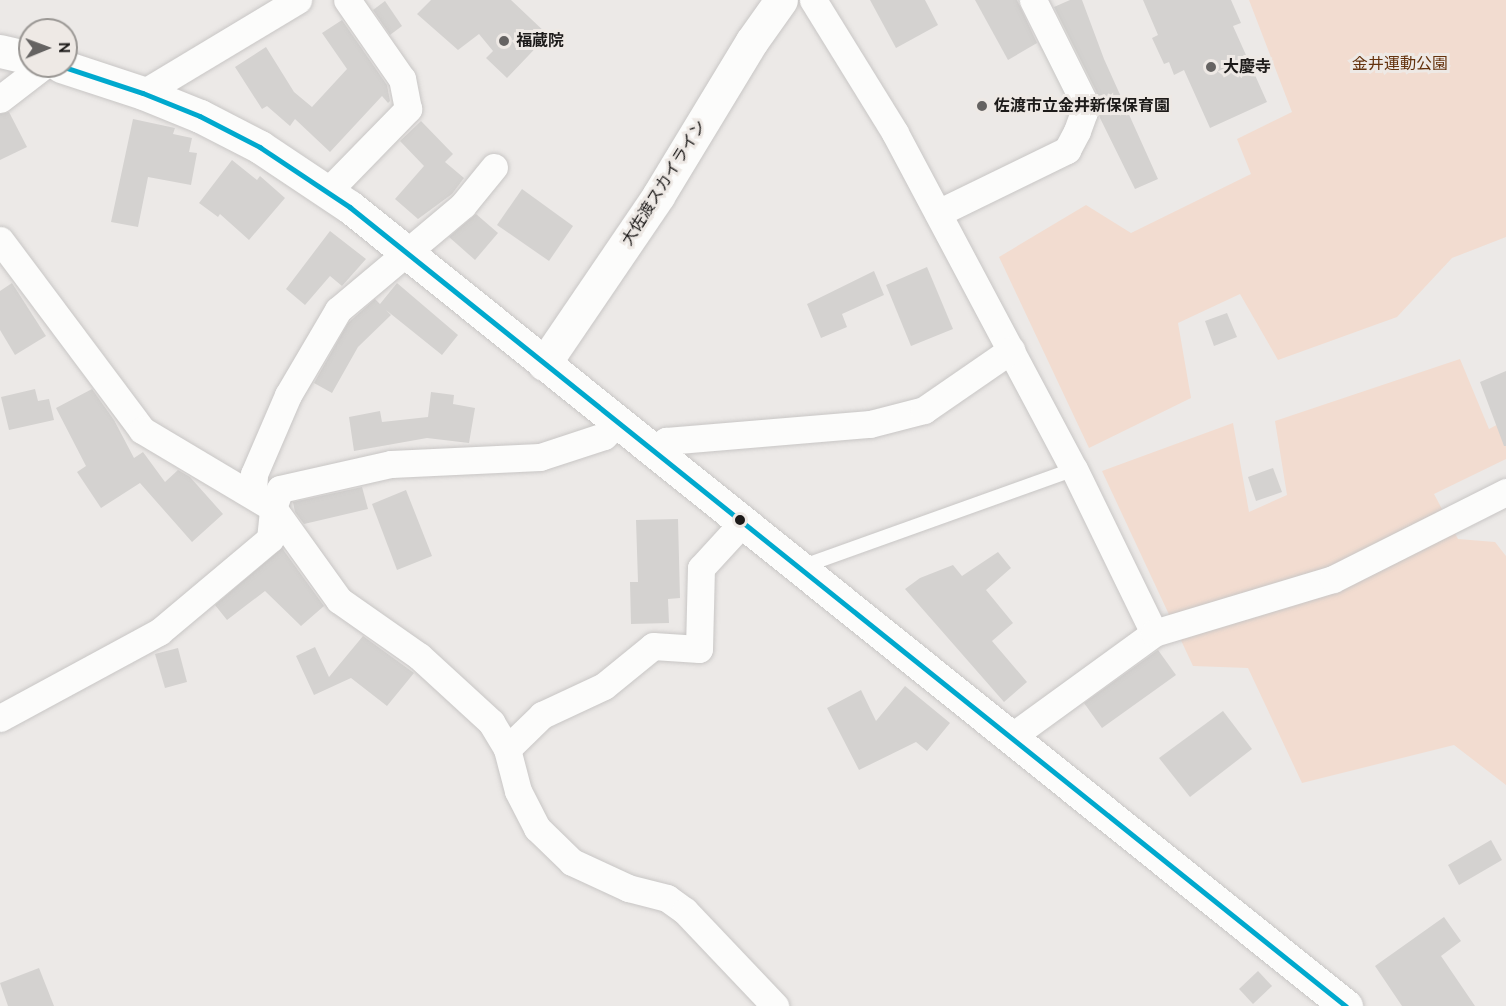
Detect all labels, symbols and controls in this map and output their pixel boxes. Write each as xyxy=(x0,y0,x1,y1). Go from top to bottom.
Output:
north arrow xyxy=(18,18,78,78)
place label: 福蔵院 xyxy=(516,31,564,51)
marker: 福蔵院 xyxy=(497,34,511,48)
text: N xyxy=(55,42,74,54)
park label: 金井運動公園 xyxy=(1352,54,1448,74)
place label: 大慶寺 xyxy=(1223,57,1271,77)
marker: 大慶寺 xyxy=(1204,60,1218,74)
place label: 佐渡市立金井新保保育園 xyxy=(994,96,1170,116)
marker: 佐渡市立金井新保保育園 xyxy=(975,99,989,113)
street label: 大佐渡スカイライン xyxy=(618,117,710,249)
unlabelled marker xyxy=(734,514,746,526)

